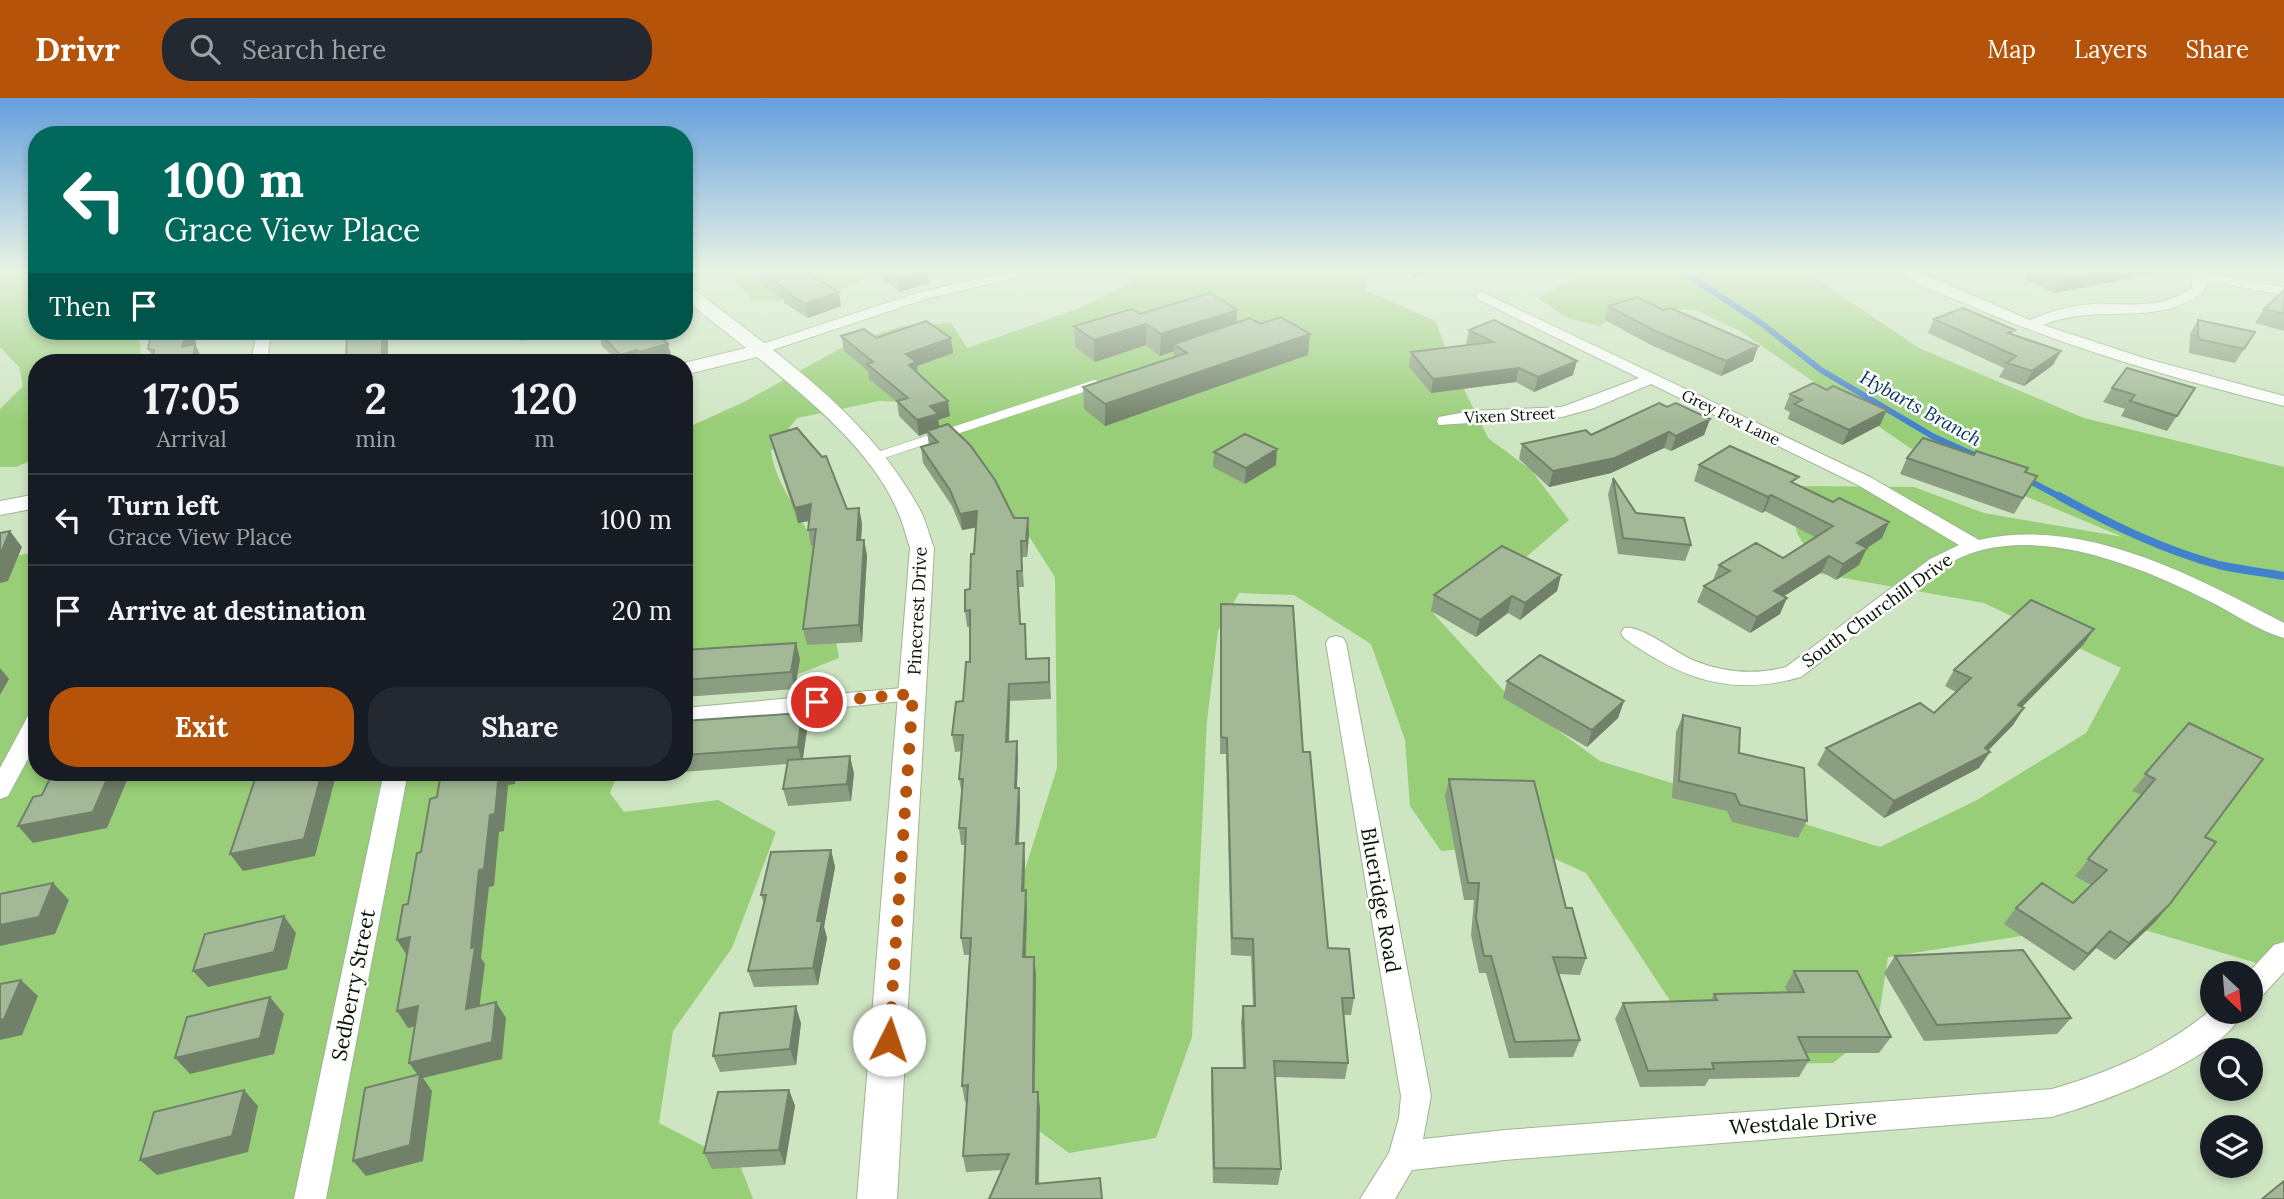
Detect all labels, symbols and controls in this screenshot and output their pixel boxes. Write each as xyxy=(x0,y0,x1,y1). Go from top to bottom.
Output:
search box xyxy=(162,18,652,81)
text: Drivr xyxy=(35,28,120,70)
icon: search xyxy=(186,30,224,68)
text: Search here xyxy=(242,33,386,66)
text: Map xyxy=(1987,34,2036,65)
text: Layers xyxy=(2074,34,2147,65)
text: Share xyxy=(2185,34,2249,65)
text: 100 m xyxy=(164,148,304,210)
icon: left xyxy=(49,154,140,245)
text: Grace View Place xyxy=(164,209,420,250)
icon: arrive xyxy=(125,287,163,325)
text: Then xyxy=(49,290,111,323)
water label: Hybarts Branch xyxy=(1856,365,1986,451)
text: 17:05 xyxy=(143,372,240,426)
text: 2 xyxy=(365,372,387,426)
text: 120 xyxy=(512,372,578,426)
street label: Grey Fox Lane xyxy=(1679,385,1784,450)
street label: Vixen Street xyxy=(1463,403,1557,427)
text: Arrival xyxy=(156,424,227,453)
text: min xyxy=(355,424,396,453)
text: m xyxy=(534,424,555,453)
text: Turn left xyxy=(108,489,219,522)
icon: left xyxy=(49,501,87,539)
text: 100 m xyxy=(600,503,672,536)
text: Grace View Place xyxy=(108,522,292,551)
street label: Pinecrest Drive xyxy=(902,546,932,676)
street label: South Churchill Drive xyxy=(1797,547,1957,672)
icon: arrive xyxy=(49,592,87,630)
text: Arrive at destination xyxy=(108,594,366,627)
text: 20 m xyxy=(612,594,672,627)
pin xyxy=(787,672,847,732)
icon: arrive xyxy=(798,683,836,721)
button: Exit xyxy=(49,687,354,767)
button: Share xyxy=(368,687,672,767)
street label: Blueridge Road xyxy=(1355,825,1407,975)
street label: Sedberry Street xyxy=(325,906,381,1063)
north arrow xyxy=(2200,961,2263,1024)
map controls xyxy=(2200,961,2263,1178)
position arrow xyxy=(852,1003,926,1077)
button: search xyxy=(2200,1038,2263,1101)
street label: Westdale Drive xyxy=(1728,1103,1878,1141)
button: layers xyxy=(2200,1115,2263,1178)

